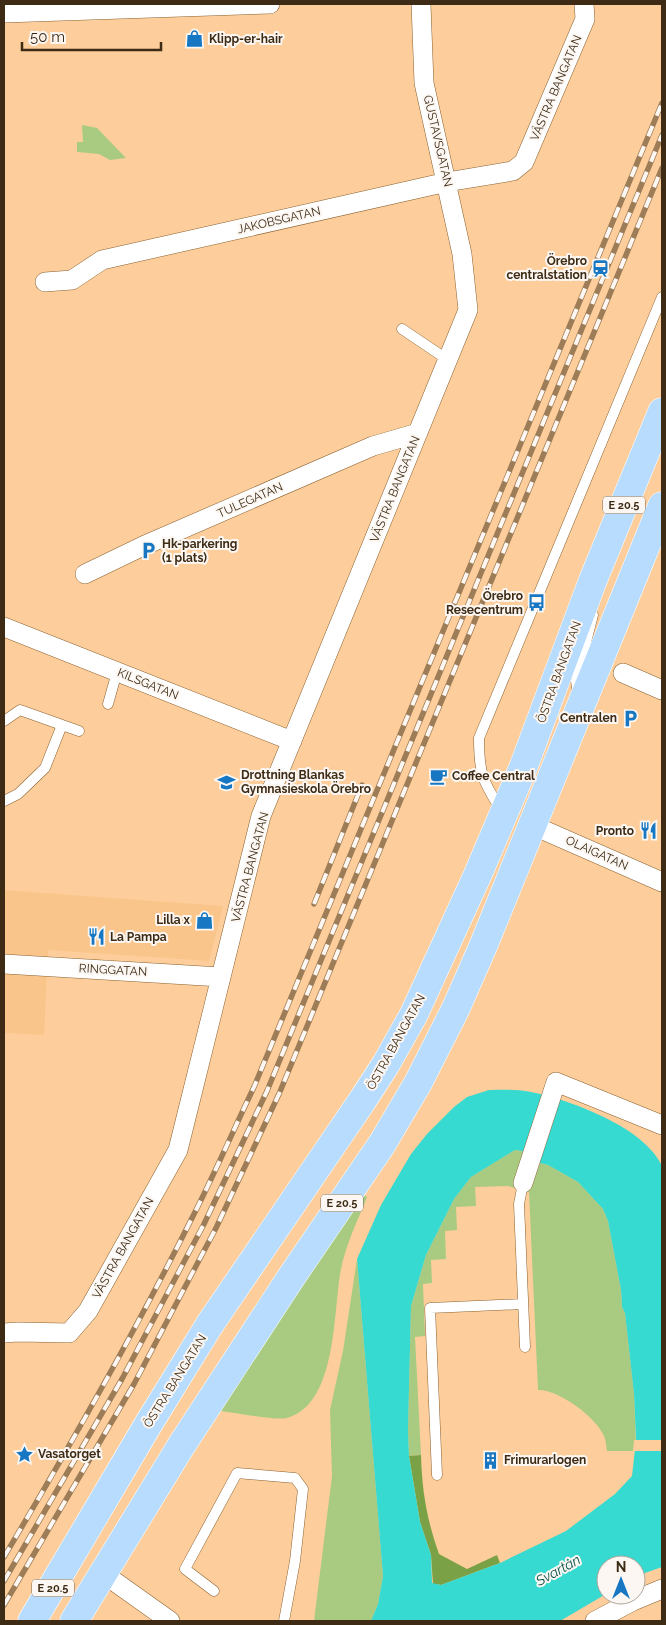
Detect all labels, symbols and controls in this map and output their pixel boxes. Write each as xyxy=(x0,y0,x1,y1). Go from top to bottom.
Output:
scale bar xyxy=(22,20,161,52)
text: 50 m xyxy=(30,28,65,46)
shop icon: Klipp-er-hair xyxy=(185,29,205,49)
place label: Klipp-er-hair xyxy=(209,32,283,46)
street label: VÄSTRA BANGATAN xyxy=(527,33,585,143)
street label: GUSTAVSGATAN xyxy=(421,94,455,188)
street label: JAKOBSGATAN xyxy=(236,204,322,236)
place label: Örebro centralstation xyxy=(506,253,587,282)
station icon: Örebro centralstation xyxy=(591,258,611,278)
street label: VÄSTRA BANGATAN xyxy=(367,434,423,544)
street label: TULEGATAN xyxy=(215,479,285,521)
road number: E 20.5 xyxy=(603,496,645,514)
place label: Hk-parkering (1 plats) xyxy=(162,537,237,565)
parking icon: Hk-parkering (1 plats) xyxy=(138,541,158,561)
place label: Örebro Resecentrum xyxy=(446,588,523,617)
bus stop icon: Örebro Resecentrum xyxy=(527,593,547,613)
street label: ÖSTRA BANGATAN xyxy=(534,619,584,725)
street label: KILSGATAN xyxy=(115,665,181,703)
parking icon: Centralen xyxy=(621,708,641,728)
place label: Centralen xyxy=(560,711,617,725)
cafe icon: Coffee Central xyxy=(428,766,448,786)
place label: Drottning Blankas Gymnasieskola Örebro xyxy=(241,768,371,796)
place label: Coffee Central xyxy=(452,769,535,783)
school or university icon: Drottning Blankas Gymnasieskola Örebro xyxy=(217,772,237,792)
street label: VÄSTRA BANGATAN xyxy=(229,810,271,924)
restaurant icon: Pronto xyxy=(638,821,658,841)
place label: Pronto xyxy=(596,824,634,838)
street label: OLAIGATAN xyxy=(564,833,630,873)
shop icon: Lilla x xyxy=(194,910,214,930)
place label: Lilla x xyxy=(156,913,191,927)
restaurant icon: La Pampa xyxy=(86,927,106,947)
place label: La Pampa xyxy=(110,930,167,944)
street label: RINGGATAN xyxy=(78,961,148,979)
street label: ÖSTRA BANGATAN xyxy=(364,992,428,1092)
road number: E 20.5 xyxy=(321,1194,363,1212)
street label: VÄSTRA BANGATAN xyxy=(89,1195,157,1301)
street label: ÖSTRA BANGATAN xyxy=(141,1332,209,1430)
place icon: Vasatorget xyxy=(14,1444,34,1464)
place label: Vasatorget xyxy=(38,1447,101,1461)
building icon: Frimurarlogen xyxy=(480,1450,500,1470)
place label: Frimurarlogen xyxy=(504,1453,586,1467)
water label: Svartån xyxy=(532,1551,583,1589)
north arrow xyxy=(596,1555,646,1605)
text: N xyxy=(616,1559,626,1575)
road number: E 20.5 xyxy=(32,1580,74,1596)

